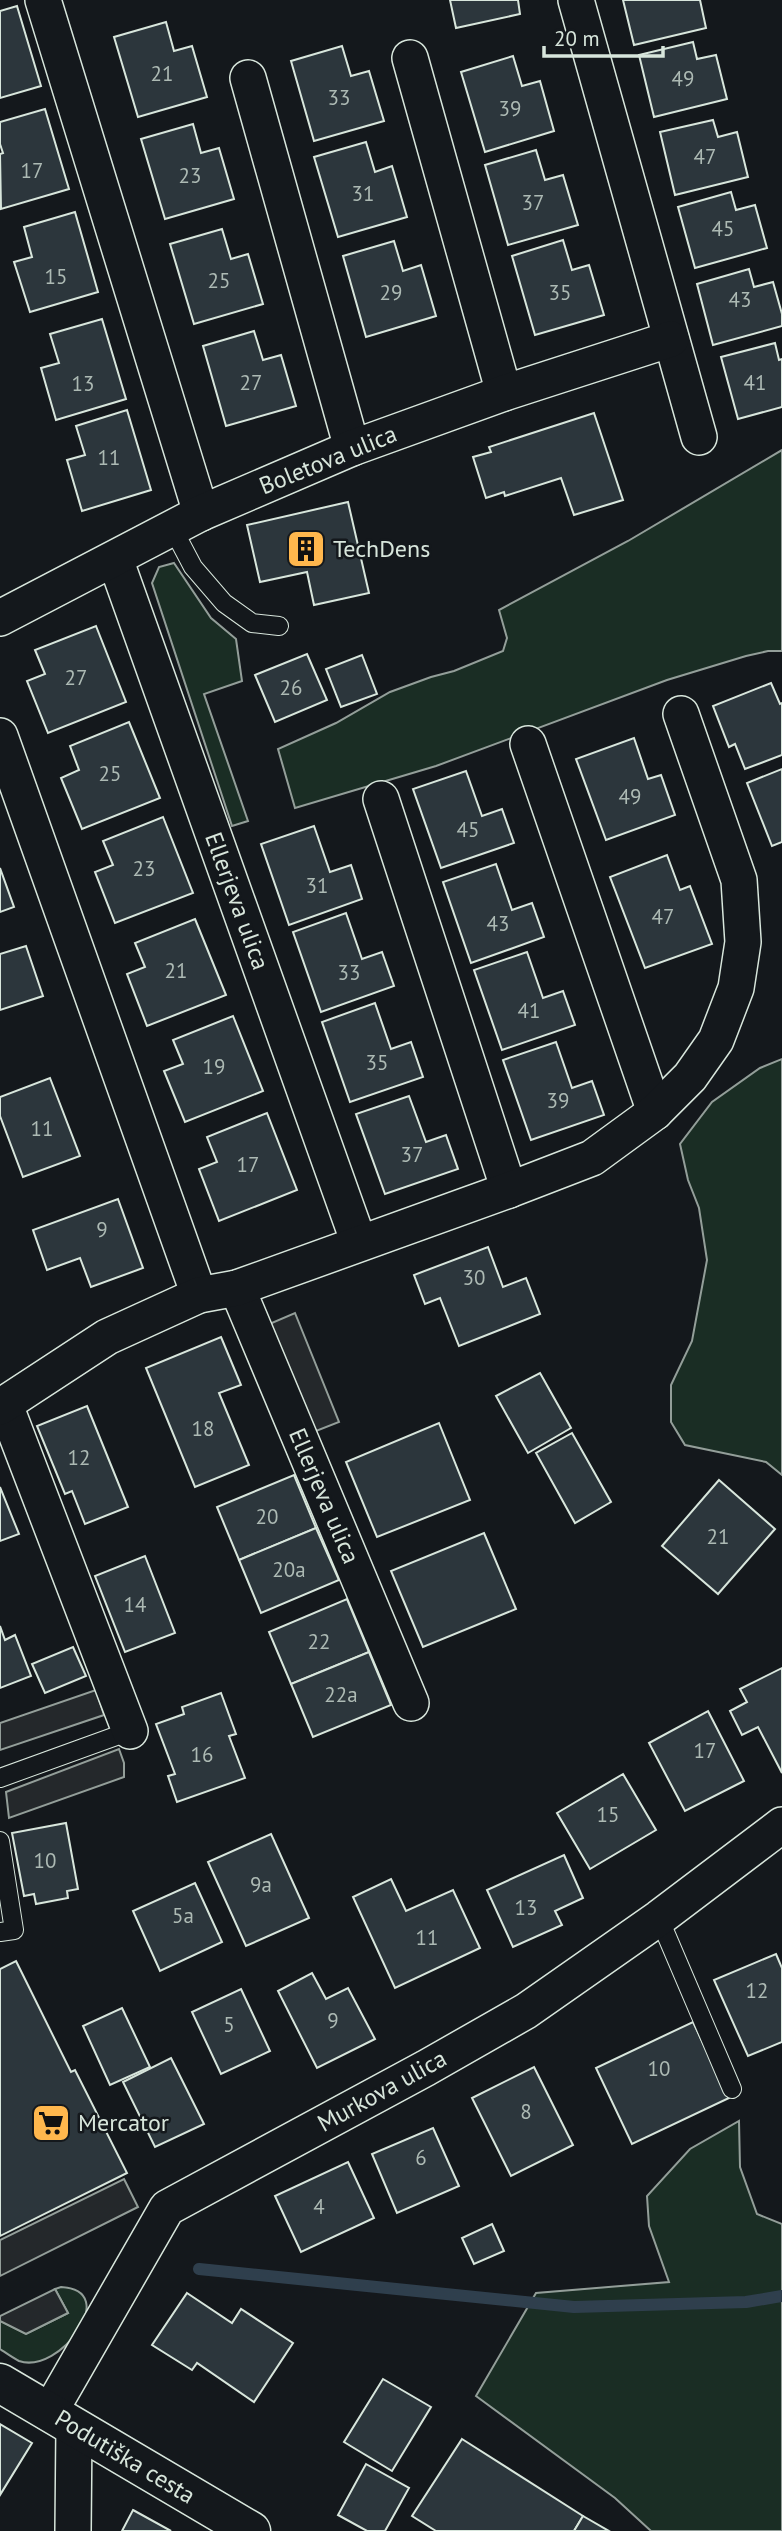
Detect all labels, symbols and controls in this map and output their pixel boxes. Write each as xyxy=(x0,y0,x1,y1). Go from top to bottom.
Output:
scale bar xyxy=(544,14,663,58)
text: 20 m xyxy=(554,25,600,52)
house number: 21 xyxy=(151,60,173,87)
house number: 49 xyxy=(672,65,694,92)
house number: 33 xyxy=(328,84,350,111)
house number: 39 xyxy=(499,95,521,122)
house number: 47 xyxy=(694,143,716,170)
house number: 17 xyxy=(21,157,43,184)
house number: 23 xyxy=(179,162,201,189)
house number: 31 xyxy=(352,180,374,207)
house number: 37 xyxy=(522,189,544,216)
house number: 45 xyxy=(712,215,734,242)
house number: 15 xyxy=(45,263,67,290)
house number: 25 xyxy=(208,267,230,294)
house number: 29 xyxy=(380,279,402,306)
house number: 35 xyxy=(549,279,571,306)
house number: 43 xyxy=(729,286,751,313)
house number: 27 xyxy=(240,369,262,396)
house number: 41 xyxy=(744,369,766,396)
house number: 13 xyxy=(72,370,94,397)
street label: Boletova ulica xyxy=(255,418,401,501)
house number: 11 xyxy=(98,444,120,471)
building icon: TechDens xyxy=(285,528,327,570)
place label: TechDens xyxy=(333,533,430,564)
house number: 27 xyxy=(65,664,87,691)
house number: 26 xyxy=(280,674,302,701)
house number: 25 xyxy=(99,760,121,787)
house number: 49 xyxy=(619,783,641,810)
house number: 45 xyxy=(457,816,479,843)
street label: Ellerjeva ulica xyxy=(198,828,277,974)
house number: 23 xyxy=(133,855,155,882)
house number: 31 xyxy=(306,872,328,899)
house number: 47 xyxy=(652,903,674,930)
house number: 43 xyxy=(487,910,509,937)
house number: 21 xyxy=(165,957,187,984)
house number: 33 xyxy=(338,959,360,986)
house number: 41 xyxy=(518,997,540,1024)
house number: 35 xyxy=(366,1049,388,1076)
house number: 19 xyxy=(203,1053,225,1080)
house number: 39 xyxy=(547,1087,569,1114)
house number: 11 xyxy=(31,1115,53,1142)
house number: 37 xyxy=(401,1141,423,1168)
house number: 17 xyxy=(237,1151,259,1178)
house number: 9 xyxy=(96,1216,108,1243)
house number: 30 xyxy=(463,1264,485,1291)
house number: 18 xyxy=(192,1415,214,1442)
street label: Ellerjeva ulica xyxy=(282,1423,367,1568)
house number: 12 xyxy=(68,1444,90,1471)
house number: 20 xyxy=(256,1503,278,1530)
house number: 21 xyxy=(707,1523,729,1550)
house number: 20a xyxy=(272,1556,306,1583)
house number: 14 xyxy=(124,1591,146,1618)
house number: 22 xyxy=(308,1628,330,1655)
house number: 22a xyxy=(324,1681,358,1708)
house number: 17 xyxy=(694,1737,716,1764)
house number: 16 xyxy=(191,1741,213,1768)
house number: 15 xyxy=(597,1801,619,1828)
house number: 10 xyxy=(34,1847,56,1874)
house number: 9a xyxy=(250,1871,272,1898)
house number: 13 xyxy=(515,1894,537,1921)
house number: 5a xyxy=(172,1902,194,1929)
house number: 11 xyxy=(416,1924,438,1951)
house number: 12 xyxy=(746,1977,768,2004)
house number: 9 xyxy=(327,2007,339,2034)
house number: 5 xyxy=(223,2011,235,2038)
street label: Murkova ulica xyxy=(312,2042,452,2139)
house number: 10 xyxy=(648,2055,670,2082)
house number: 8 xyxy=(520,2098,532,2125)
supermarket icon: Mercator xyxy=(30,2102,72,2144)
place label: Mercator xyxy=(78,2107,169,2138)
house number: 6 xyxy=(415,2144,427,2171)
house number: 4 xyxy=(313,2193,325,2220)
street label: Podutiška cesta xyxy=(49,2403,201,2511)

